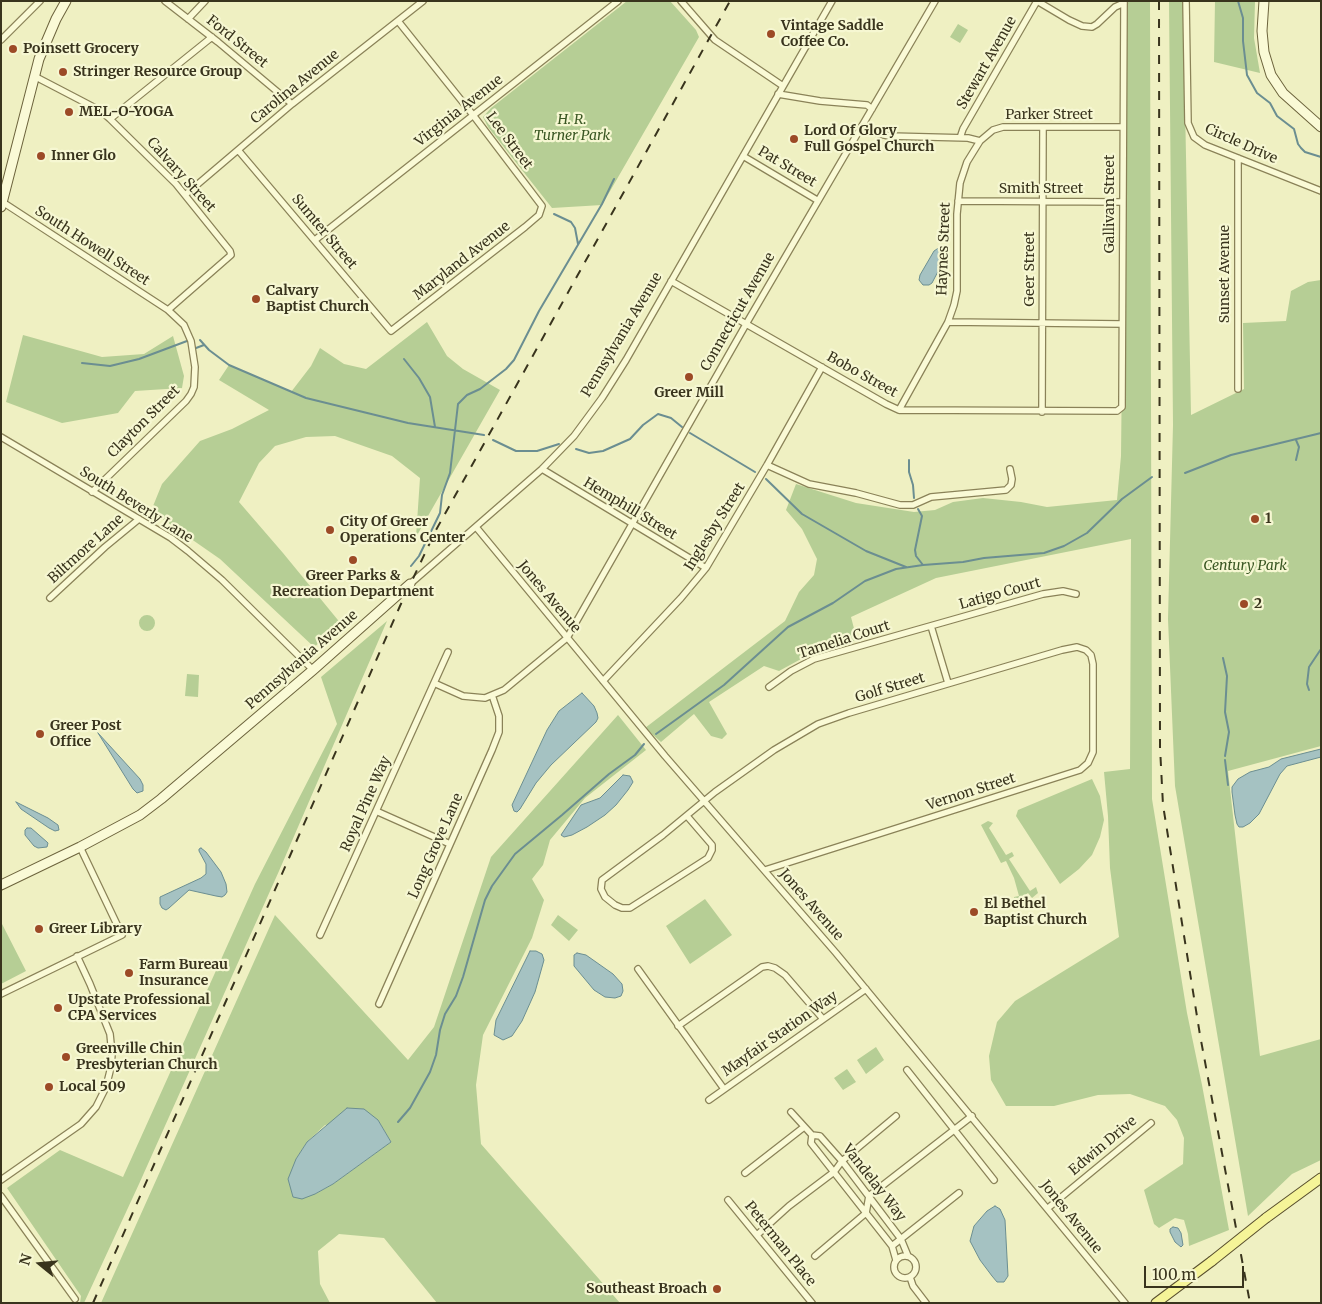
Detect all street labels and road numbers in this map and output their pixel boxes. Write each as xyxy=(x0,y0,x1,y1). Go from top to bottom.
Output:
street label: Ford Street xyxy=(203,12,271,72)
street label: Stewart Avenue xyxy=(954,14,1020,112)
street label: Carolina Avenue xyxy=(247,46,343,128)
street label: Virginia Avenue xyxy=(412,72,506,150)
street label: Parker Street xyxy=(1005,107,1093,123)
street label: Lee Street xyxy=(482,109,536,173)
street label: Circle Drive xyxy=(1202,121,1280,167)
street label: Calvary Street xyxy=(143,134,219,216)
street label: Pat Street xyxy=(755,143,819,191)
street label: Gallivan Street xyxy=(1102,155,1118,253)
street label: Smith Street xyxy=(999,181,1083,197)
street label: Sumter Street xyxy=(288,191,360,273)
street label: Haynes Street xyxy=(934,202,954,296)
street label: South Howell Street xyxy=(31,203,153,289)
street label: Maryland Avenue xyxy=(410,218,514,304)
street label: Sunset Avenue xyxy=(1217,225,1233,323)
street label: Geer Street xyxy=(1022,231,1038,307)
street label: Connecticut Avenue xyxy=(697,250,779,374)
street label: Pennsylvania Avenue xyxy=(578,270,666,400)
street label: Bobo Street xyxy=(824,349,900,401)
street label: Clayton Street xyxy=(104,382,184,462)
street label: South Beverly Lane xyxy=(76,463,196,547)
street label: Hemphill Street xyxy=(580,474,680,544)
street label: Inglesby Street xyxy=(681,480,749,574)
street label: Biltmore Lane xyxy=(45,511,127,587)
street label: Jones Avenue xyxy=(514,558,584,636)
street label: Latigo Court xyxy=(957,574,1043,614)
street label: Pennsylvania Avenue xyxy=(243,607,361,713)
street label: Tamelia Court xyxy=(796,617,892,663)
street label: Golf Street xyxy=(853,670,927,706)
street label: Royal Pine Way xyxy=(337,753,395,855)
street label: Vernon Street xyxy=(925,770,1017,814)
street label: Long Grove Lane xyxy=(405,791,467,901)
street label: Jones Avenue xyxy=(775,866,847,944)
street label: Mayfair Station Way xyxy=(719,988,841,1080)
street label: Edwin Drive xyxy=(1066,1113,1140,1179)
street label: Vandelay Way xyxy=(839,1141,909,1225)
street label: Jones Avenue xyxy=(1036,1177,1106,1257)
street label: Peterman Place xyxy=(741,1198,819,1290)

